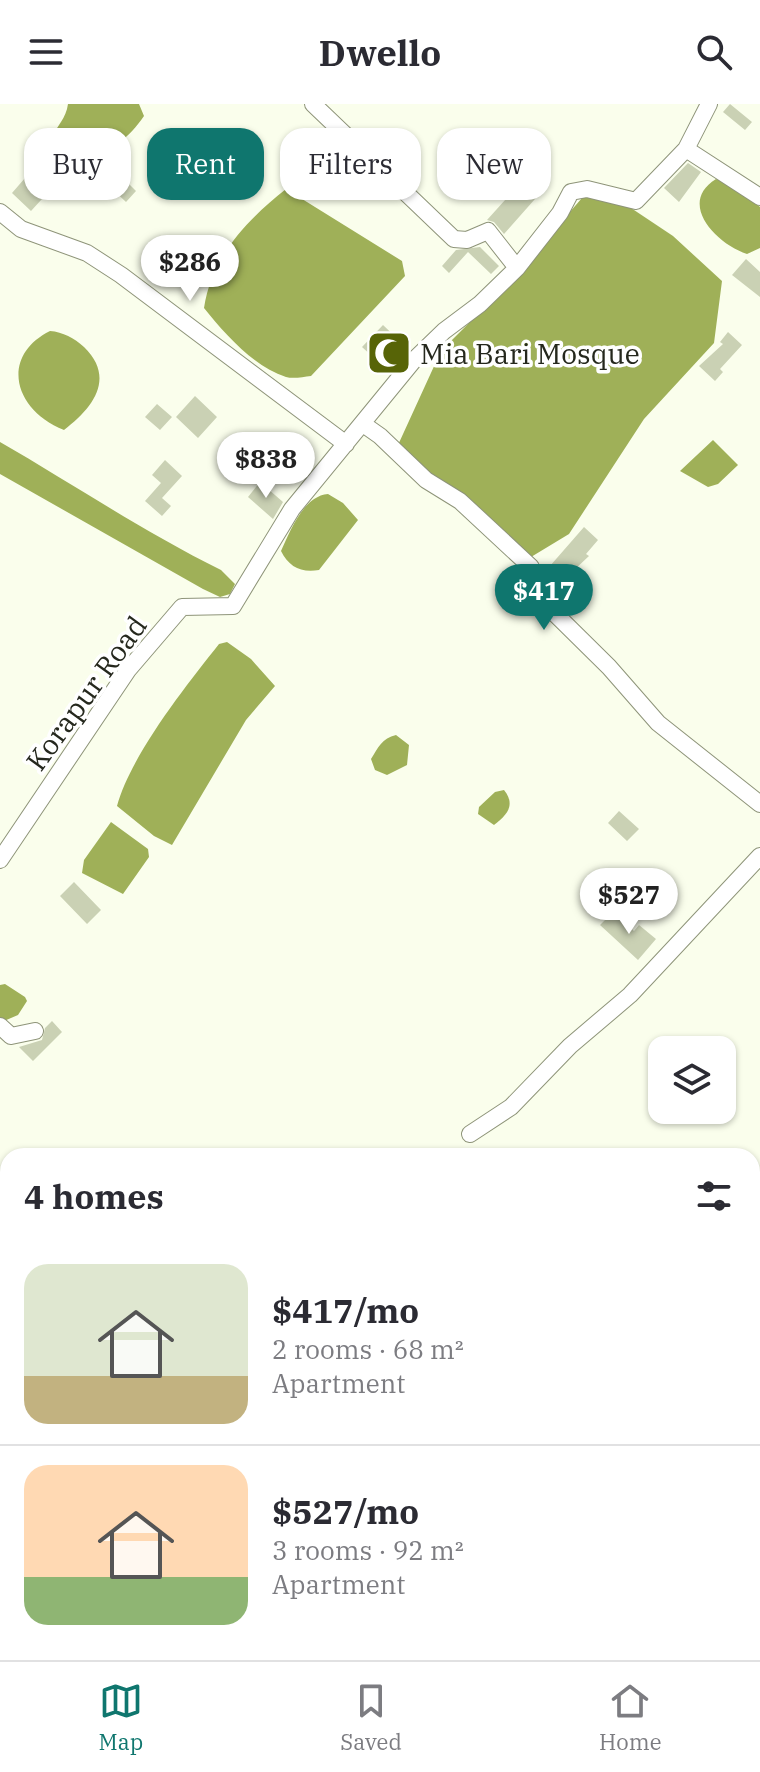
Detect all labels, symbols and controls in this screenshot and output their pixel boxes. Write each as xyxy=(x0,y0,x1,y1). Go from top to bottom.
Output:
text: Dwello xyxy=(319,29,441,76)
icon: menu xyxy=(24,30,68,74)
icon: search xyxy=(692,30,736,74)
chip: Buy xyxy=(24,128,131,200)
chip: Rent xyxy=(147,128,264,200)
chip: Filters xyxy=(280,128,421,200)
chip: New xyxy=(437,128,551,200)
pin: $286 xyxy=(143,235,237,303)
text: $286 xyxy=(159,244,221,278)
mosque icon: Mia Bari Mosque xyxy=(365,329,413,377)
place label: Mia Bari Mosque xyxy=(420,335,640,372)
pin: $838 xyxy=(219,432,313,500)
text: $838 xyxy=(235,441,297,475)
pin: $417 xyxy=(497,564,591,632)
text: $417 xyxy=(513,573,575,607)
street label: Korapur Road xyxy=(17,608,155,778)
pin: $527 xyxy=(582,868,676,936)
text: $527 xyxy=(598,877,660,911)
map controls xyxy=(648,1036,736,1124)
button: layers xyxy=(648,1036,736,1124)
text: 4 homes xyxy=(24,1174,164,1218)
icon: filters xyxy=(692,1174,736,1218)
text: $417/mo xyxy=(272,1288,419,1332)
icon: home xyxy=(88,1296,184,1392)
text: 2 rooms · 68 m² xyxy=(272,1332,464,1366)
text: Apartment xyxy=(272,1366,405,1400)
text: $527/mo xyxy=(272,1489,419,1533)
icon: home xyxy=(88,1497,184,1593)
text: 3 rooms · 92 m² xyxy=(272,1533,464,1567)
text: Apartment xyxy=(272,1567,405,1601)
tab: Map xyxy=(99,1679,143,1756)
tab: Saved xyxy=(340,1679,402,1756)
tab: Home xyxy=(599,1679,661,1756)

